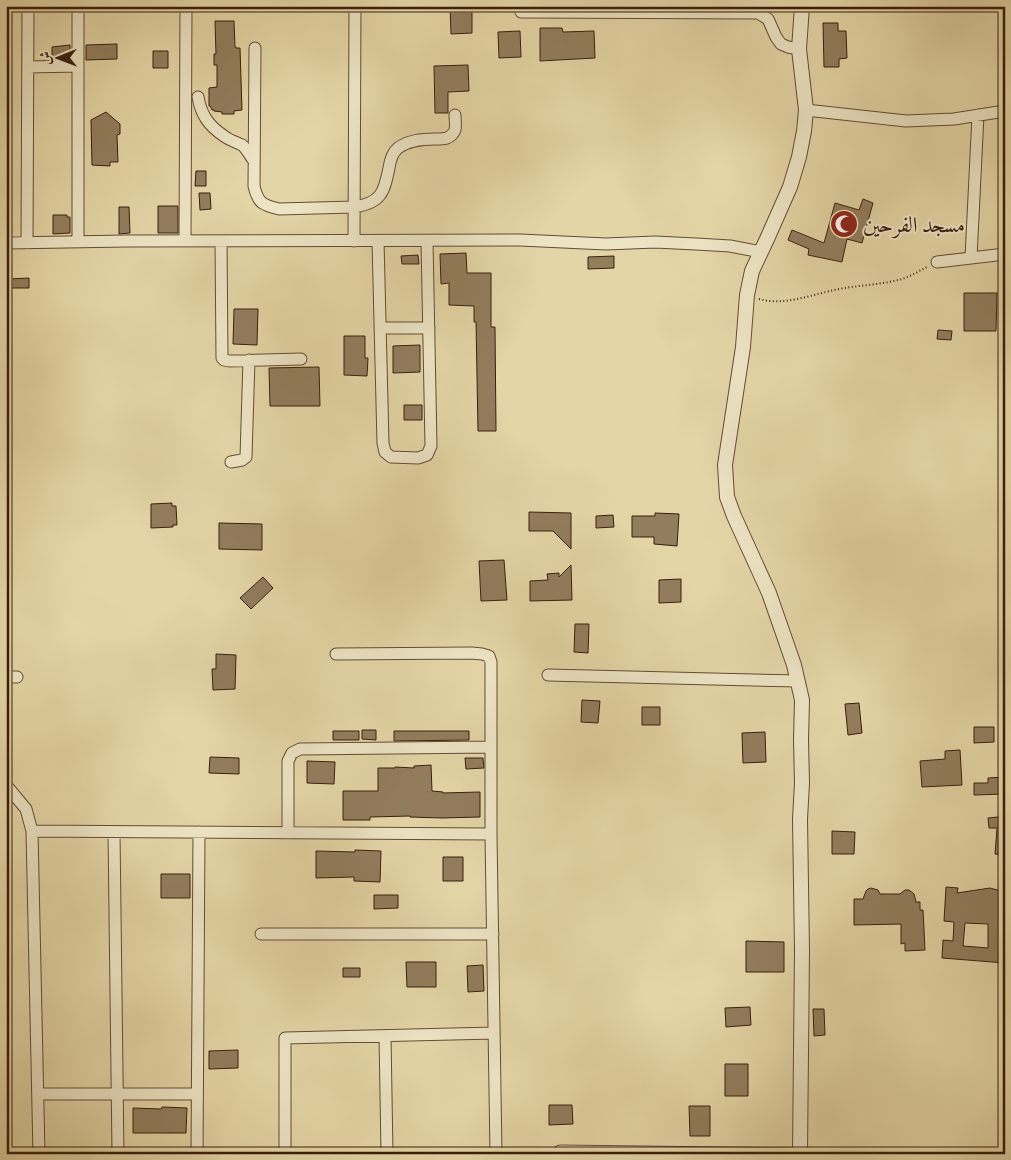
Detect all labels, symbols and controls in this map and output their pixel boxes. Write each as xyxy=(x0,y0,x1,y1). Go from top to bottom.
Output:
north arrow xyxy=(32,32,82,82)
text: ش xyxy=(36,51,54,65)
mosque icon: مسجد الفرحين xyxy=(829,209,859,239)
place label: مسجد الفرحين xyxy=(863,210,965,239)

